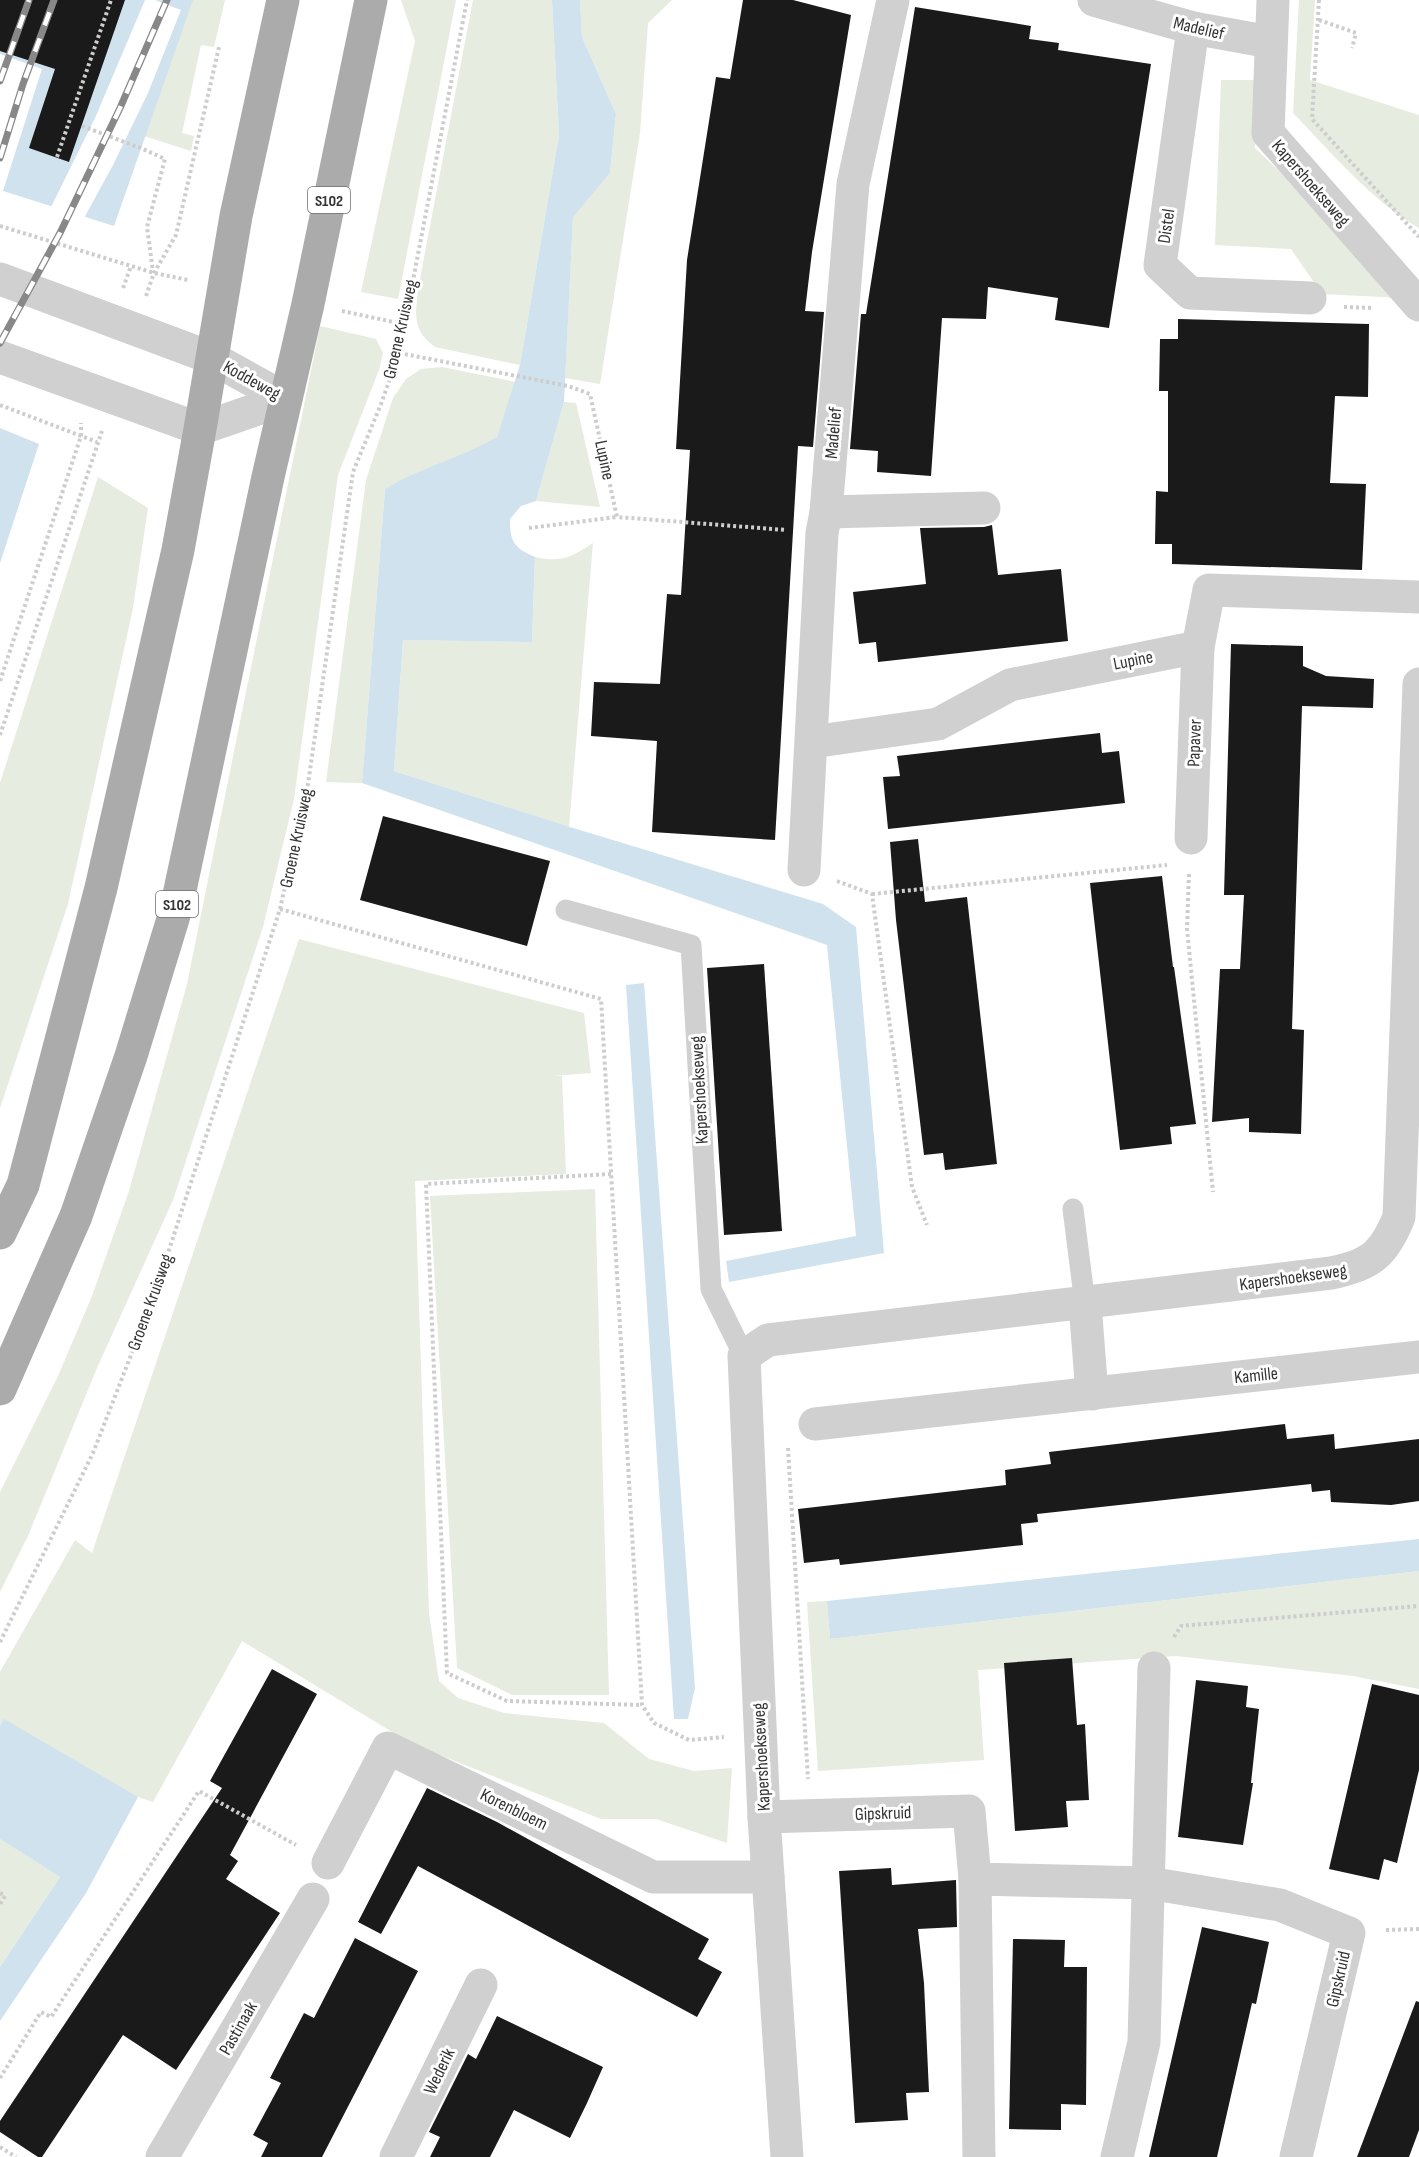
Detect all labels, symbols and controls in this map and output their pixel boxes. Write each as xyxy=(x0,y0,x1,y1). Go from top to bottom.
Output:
street label: Madelief xyxy=(1171,12,1227,45)
street label: Kapershoekseweg xyxy=(1267,136,1354,231)
road number: S102 xyxy=(308,187,350,213)
street label: Distel xyxy=(1154,207,1179,245)
street label: Groene Kruisweg xyxy=(379,277,422,381)
street label: Koddeweg xyxy=(220,356,284,405)
street label: Madelief xyxy=(821,406,846,460)
street label: Lupine xyxy=(590,438,619,482)
street label: Lupine xyxy=(1111,646,1155,675)
street label: Papaver xyxy=(1183,719,1206,767)
street label: Groene Kruisweg xyxy=(276,786,317,890)
road number: S102 xyxy=(156,891,198,917)
street label: Kapershoekseweg xyxy=(686,1035,713,1145)
street label: Groene Kruisweg xyxy=(123,1251,178,1353)
street label: Kapershoekseweg xyxy=(1238,1260,1348,1295)
street label: Kamille xyxy=(1233,1363,1279,1388)
street label: Kapershoekseweg xyxy=(748,1702,775,1812)
street label: Korenbloem xyxy=(477,1784,551,1835)
street label: Gipskruid xyxy=(854,1802,912,1825)
street label: Gipskruid xyxy=(1322,1949,1355,2009)
street label: Pastinaak xyxy=(215,1998,262,2059)
street label: Wederik xyxy=(419,2045,460,2098)

